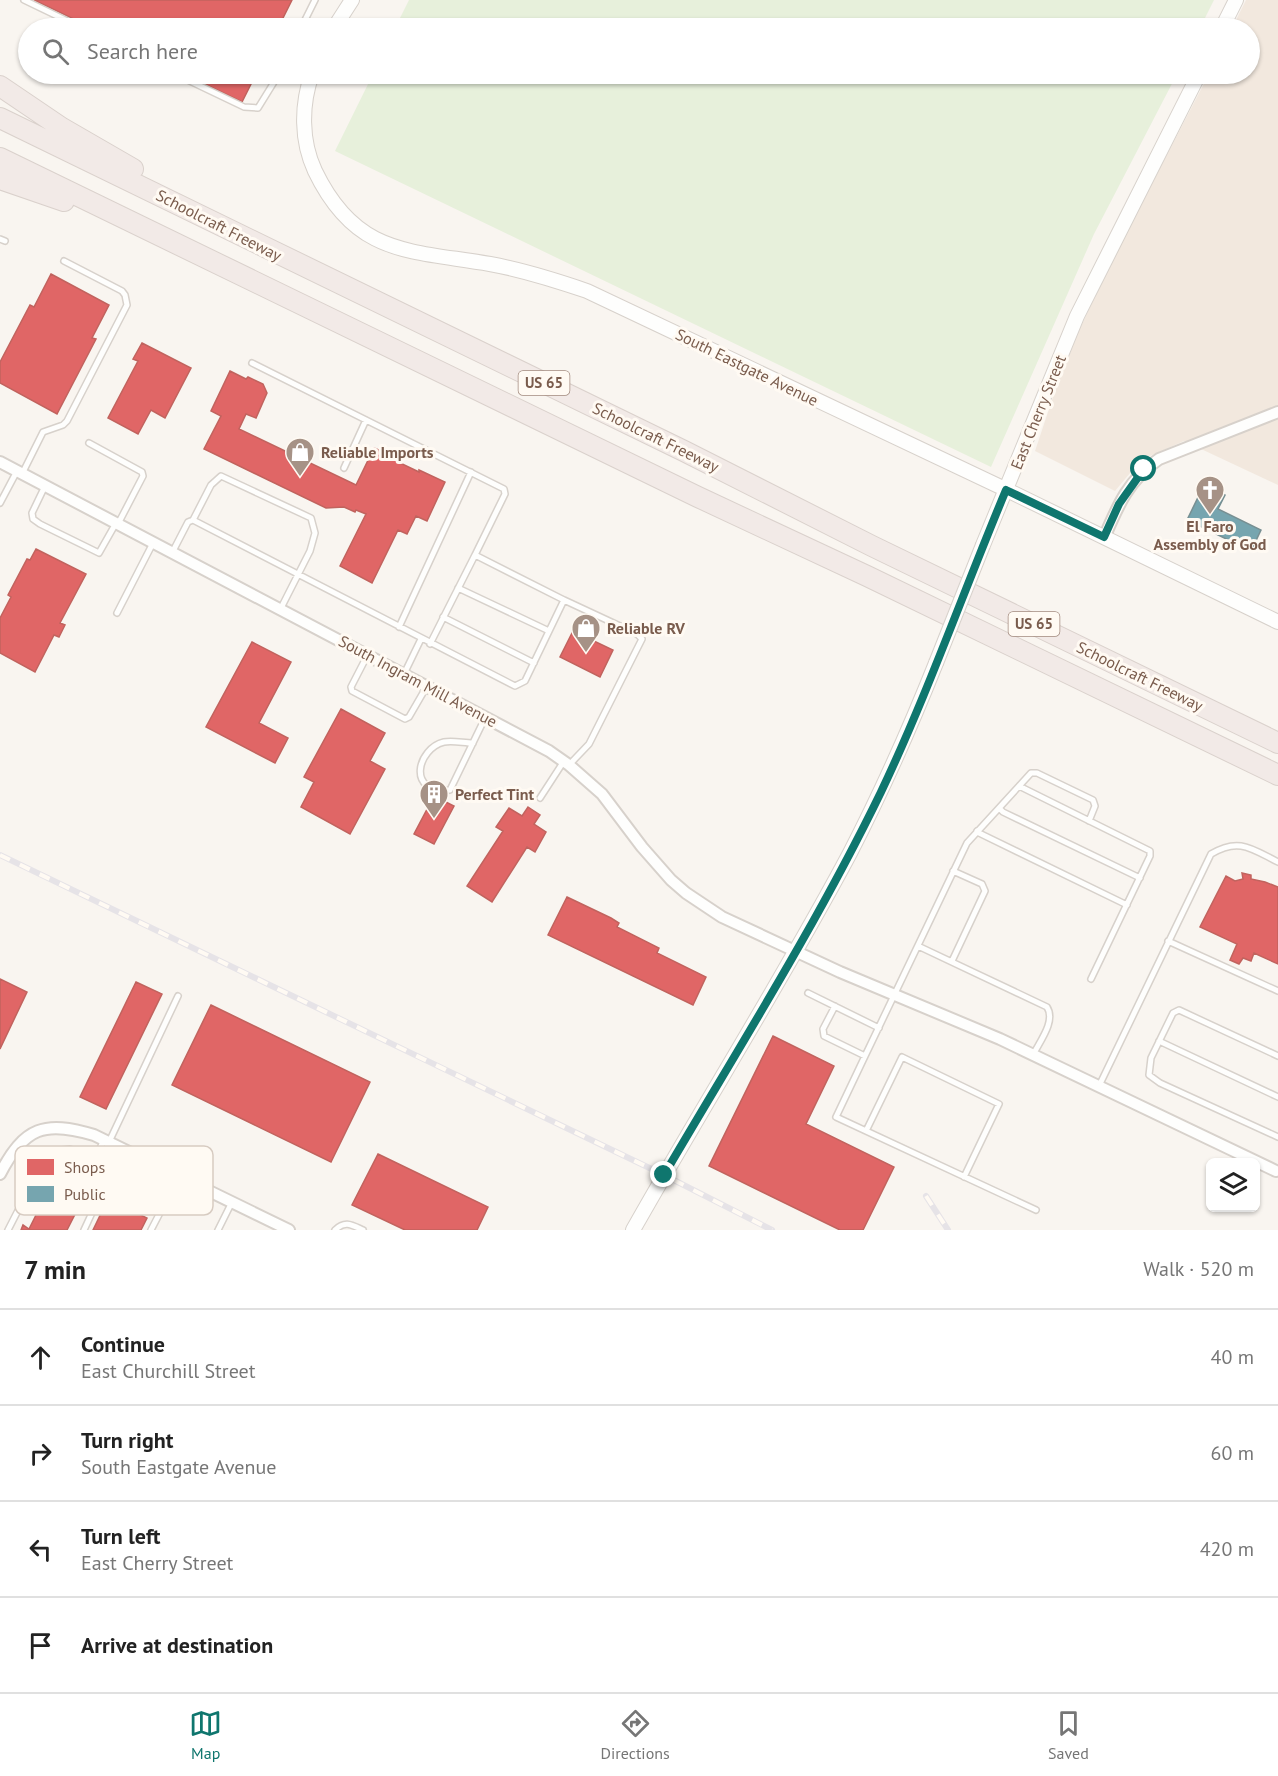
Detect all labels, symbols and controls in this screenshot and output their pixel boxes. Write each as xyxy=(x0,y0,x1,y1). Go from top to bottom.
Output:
search box xyxy=(18,18,1260,84)
icon: search xyxy=(39,35,72,68)
text: Search here xyxy=(87,37,198,65)
street label: Schoolcraft Freeway xyxy=(153,185,286,266)
street label: South Eastgate Avenue xyxy=(672,324,822,410)
street label: East Cherry Street xyxy=(1006,351,1070,472)
road number: US 65 xyxy=(518,371,570,395)
street label: Schoolcraft Freeway xyxy=(590,398,723,477)
shop icon: Reliable Imports xyxy=(284,436,316,478)
place label: Reliable Imports xyxy=(321,442,434,462)
route start xyxy=(1130,455,1156,481)
church icon: El Faro Assembly of God xyxy=(1194,474,1226,516)
place label: El Faro Assembly of God xyxy=(1154,516,1266,554)
shop icon: Reliable RV xyxy=(570,612,602,654)
road number: US 65 xyxy=(1008,612,1060,636)
place label: Reliable RV xyxy=(607,618,685,638)
street label: South Ingram Mill Avenue xyxy=(335,631,501,731)
street label: Schoolcraft Freeway xyxy=(1074,637,1207,716)
building icon: Perfect Tint xyxy=(418,778,450,820)
place label: Perfect Tint xyxy=(455,784,535,804)
legend xyxy=(15,1146,213,1215)
text: Shops xyxy=(64,1157,105,1177)
map controls xyxy=(1206,1158,1260,1212)
button: layers xyxy=(1206,1158,1260,1212)
route end xyxy=(650,1161,676,1187)
text: Public xyxy=(64,1184,106,1204)
text: 7 min xyxy=(24,1253,86,1286)
text: Walk · 520 m xyxy=(1143,1256,1254,1282)
text: Continue xyxy=(81,1330,165,1358)
icon: ahead xyxy=(24,1341,57,1374)
text: 40 m xyxy=(1211,1344,1254,1370)
text: East Churchill Street xyxy=(81,1358,256,1384)
text: Turn right xyxy=(81,1426,173,1454)
icon: right xyxy=(24,1437,57,1470)
text: 60 m xyxy=(1211,1440,1254,1466)
text: South Eastgate Avenue xyxy=(81,1454,276,1480)
text: Turn left xyxy=(81,1522,161,1550)
icon: left xyxy=(24,1533,57,1566)
text: 420 m xyxy=(1200,1536,1254,1562)
text: East Cherry Street xyxy=(81,1550,233,1576)
icon: arrive xyxy=(24,1629,57,1662)
text: Arrive at destination xyxy=(81,1631,273,1659)
tab: Map xyxy=(189,1707,222,1763)
tab: Directions xyxy=(601,1707,670,1763)
tab: Saved xyxy=(1048,1707,1089,1763)

